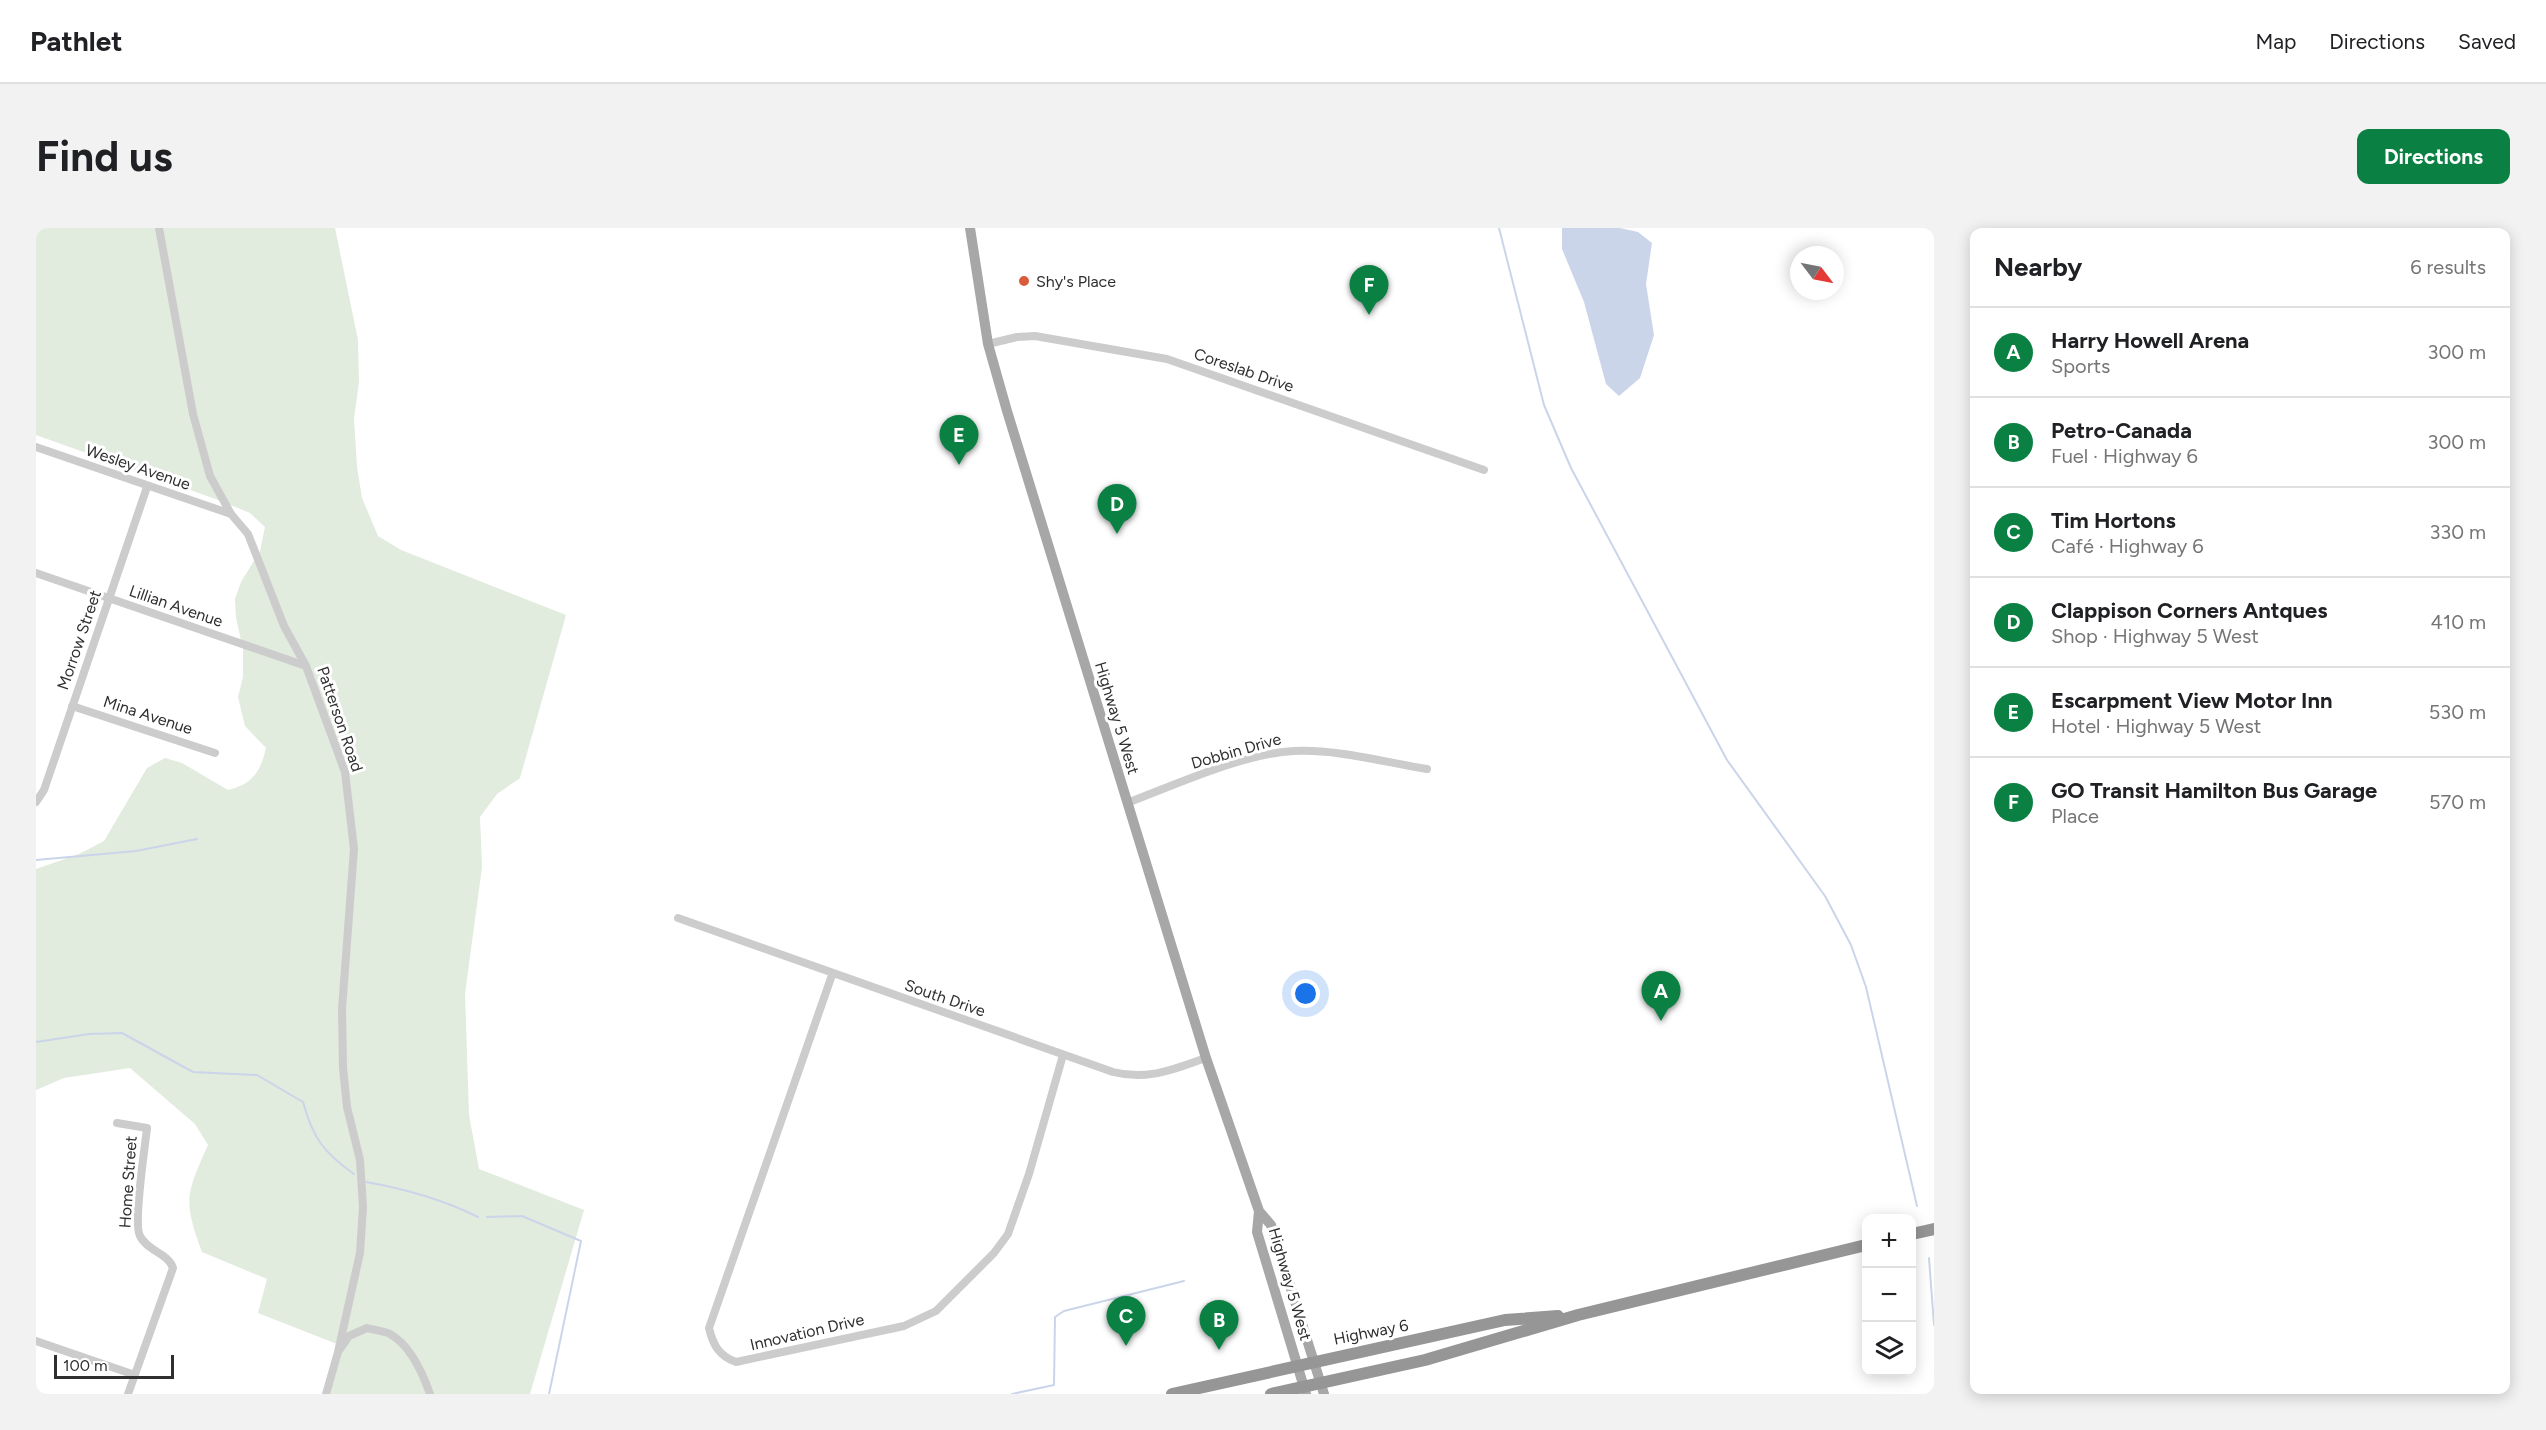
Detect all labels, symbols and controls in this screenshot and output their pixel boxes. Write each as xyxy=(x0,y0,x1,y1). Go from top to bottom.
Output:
text: Pathlet xyxy=(30,24,122,58)
text: Map xyxy=(2255,29,2296,54)
text: Directions xyxy=(2329,29,2425,54)
text: Saved xyxy=(2458,29,2516,54)
button: Directions xyxy=(2357,129,2510,184)
text: Find us xyxy=(36,131,173,182)
north arrow xyxy=(1790,246,1844,300)
text: Nearby xyxy=(1994,251,2082,283)
text: 6 results xyxy=(2410,255,2486,279)
pin: F xyxy=(1350,266,1388,315)
place label: Shy's Place xyxy=(1036,272,1116,291)
marker: Shy's Place xyxy=(1017,274,1031,288)
text: Harry Howell Arena xyxy=(2051,327,2249,354)
text: A xyxy=(2006,340,2021,364)
text: 300 m xyxy=(2428,340,2486,364)
street label: Coreslab Drive xyxy=(1192,344,1297,396)
text: Sports xyxy=(2051,354,2110,378)
pin: E xyxy=(940,416,978,465)
text: Petro-Canada xyxy=(2051,417,2192,444)
text: B xyxy=(2007,430,2020,454)
text: 300 m xyxy=(2428,430,2486,454)
street label: Wesley Avenue xyxy=(83,440,193,494)
text: Fuel · Highway 6 xyxy=(2051,444,2198,468)
pin: D xyxy=(1098,484,1136,534)
text: Tim Hortons xyxy=(2051,507,2176,534)
text: C xyxy=(2006,520,2021,544)
text: 330 m xyxy=(2429,520,2486,544)
text: Café · Highway 6 xyxy=(2051,534,2204,558)
street label: Lillian Avenue xyxy=(127,581,226,631)
street label: Morrow Street xyxy=(53,588,105,692)
text: Clappison Corners Antques xyxy=(2051,597,2327,624)
text: D xyxy=(2007,610,2021,634)
text: 410 m xyxy=(2431,610,2486,634)
text: Shop · Highway 5 West xyxy=(2051,624,2259,648)
street label: Highway 5 West xyxy=(1091,659,1143,777)
street label: Patterson Road xyxy=(313,664,367,774)
text: Escarpment View Motor Inn xyxy=(2051,687,2332,714)
street label: Mina Avenue xyxy=(101,692,195,738)
text: E xyxy=(2008,700,2019,724)
text: 530 m xyxy=(2429,700,2486,724)
text: Hotel · Highway 5 West xyxy=(2051,714,2261,738)
street label: Dobbin Drive xyxy=(1189,729,1283,773)
text: GO Transit Hamilton Bus Garage xyxy=(2051,777,2377,804)
text: F xyxy=(2008,790,2019,814)
text: 570 m xyxy=(2429,790,2486,814)
text: Place xyxy=(2051,804,2099,828)
pin: A xyxy=(1642,972,1680,1021)
street label: South Drive xyxy=(902,975,988,1021)
your location xyxy=(1291,979,1320,1008)
street label: Home Street xyxy=(115,1135,141,1229)
map controls xyxy=(1862,1214,1916,1376)
button: + xyxy=(1862,1214,1916,1268)
street label: Highway 5 West xyxy=(1265,1225,1315,1343)
button: − xyxy=(1862,1268,1916,1322)
pin: C xyxy=(1106,1296,1146,1346)
pin: B xyxy=(1200,1300,1238,1350)
street label: Innovation Drive xyxy=(748,1310,866,1354)
street label: Highway 6 xyxy=(1332,1315,1410,1349)
button: layers xyxy=(1862,1322,1916,1376)
scale bar xyxy=(54,1352,174,1380)
text: 100 m xyxy=(63,1356,108,1375)

